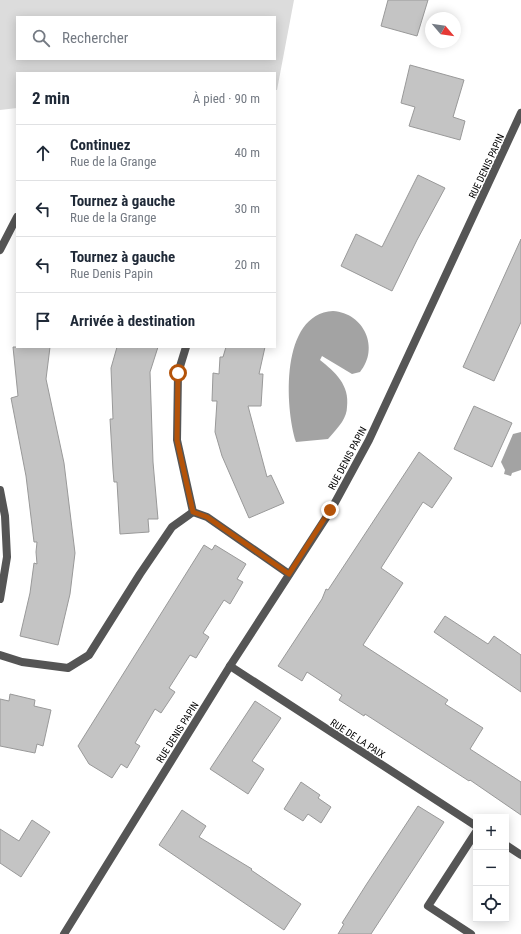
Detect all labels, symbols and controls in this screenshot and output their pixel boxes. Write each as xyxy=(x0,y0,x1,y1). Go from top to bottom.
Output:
north arrow xyxy=(425,12,461,48)
search box xyxy=(16,16,276,60)
icon: search xyxy=(30,27,52,49)
text: Rechercher xyxy=(62,29,128,47)
text: 2 min xyxy=(32,88,70,108)
text: À pied · 90 m xyxy=(193,91,260,106)
street label: RUE DENIS PAPIN xyxy=(467,132,506,200)
text: Continuez xyxy=(70,136,131,154)
icon: ahead xyxy=(32,142,54,164)
text: 40 m xyxy=(234,145,260,160)
text: Rue de la Grange xyxy=(70,154,156,169)
text: Tournez à gauche xyxy=(70,192,175,210)
icon: left xyxy=(32,198,54,220)
text: 30 m xyxy=(234,201,260,216)
text: Rue de la Grange xyxy=(70,210,156,225)
text: Tournez à gauche xyxy=(70,248,175,266)
icon: left xyxy=(32,254,54,276)
text: 20 m xyxy=(234,257,260,272)
text: Rue Denis Papin xyxy=(70,266,153,281)
icon: arrive xyxy=(32,310,54,332)
text: Arrivée à destination xyxy=(70,312,195,330)
route start xyxy=(169,364,187,382)
street label: RUE DENIS PAPIN xyxy=(326,425,369,492)
route end xyxy=(321,501,339,519)
street label: RUE DENIS PAPIN xyxy=(154,700,201,765)
street label: RUE DE LA PAIX xyxy=(328,717,387,760)
map controls xyxy=(473,814,509,922)
button: + xyxy=(473,814,509,850)
button: − xyxy=(473,850,509,886)
button: locate xyxy=(473,886,509,922)

